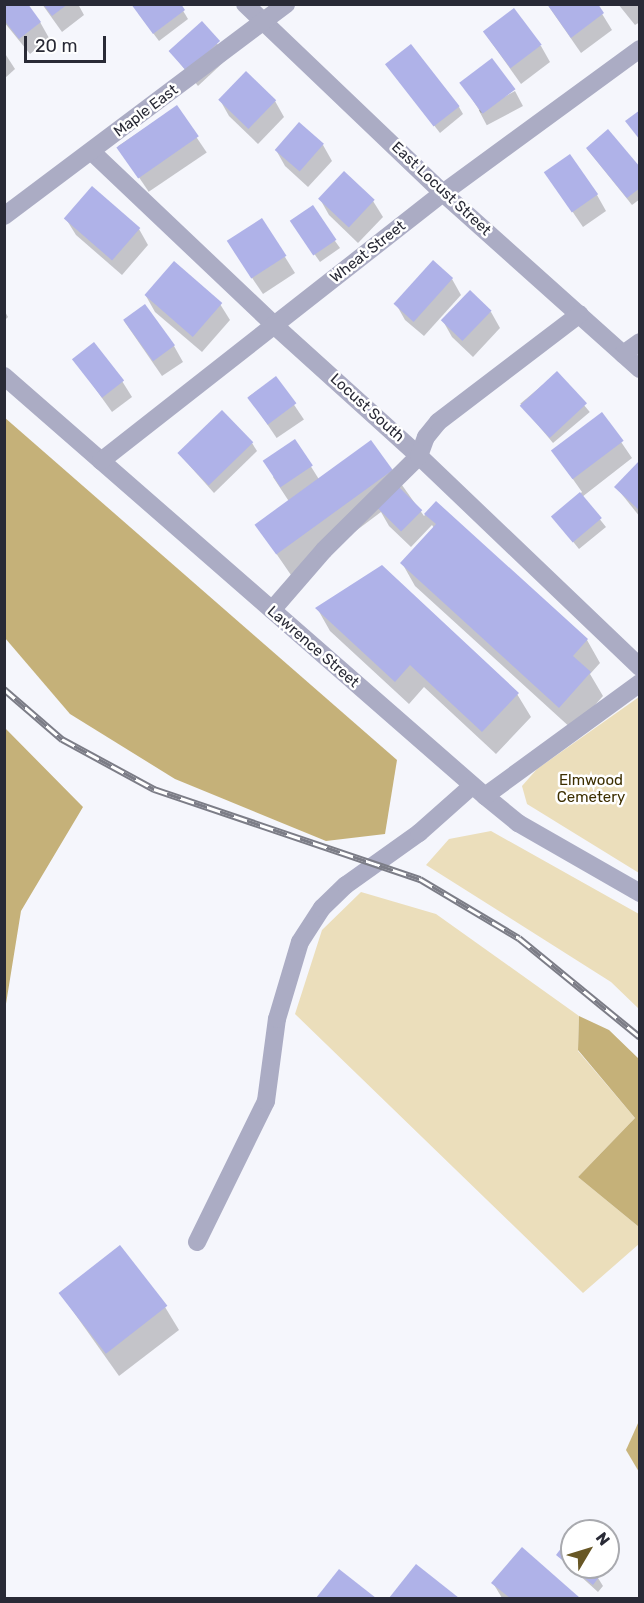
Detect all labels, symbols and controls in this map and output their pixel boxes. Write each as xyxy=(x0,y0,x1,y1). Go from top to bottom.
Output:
scale bar xyxy=(27,24,110,62)
text: 20 m xyxy=(35,35,77,57)
street label: Maple East xyxy=(110,81,182,141)
street label: East Locust Street xyxy=(388,138,494,240)
street label: Wheat Street xyxy=(327,217,409,287)
street label: Locust South xyxy=(326,370,408,446)
street label: Lawrence Street xyxy=(264,602,362,692)
park label: Elmwood Cemetery xyxy=(557,771,625,806)
north arrow xyxy=(560,1519,620,1579)
text: N xyxy=(592,1528,614,1549)

